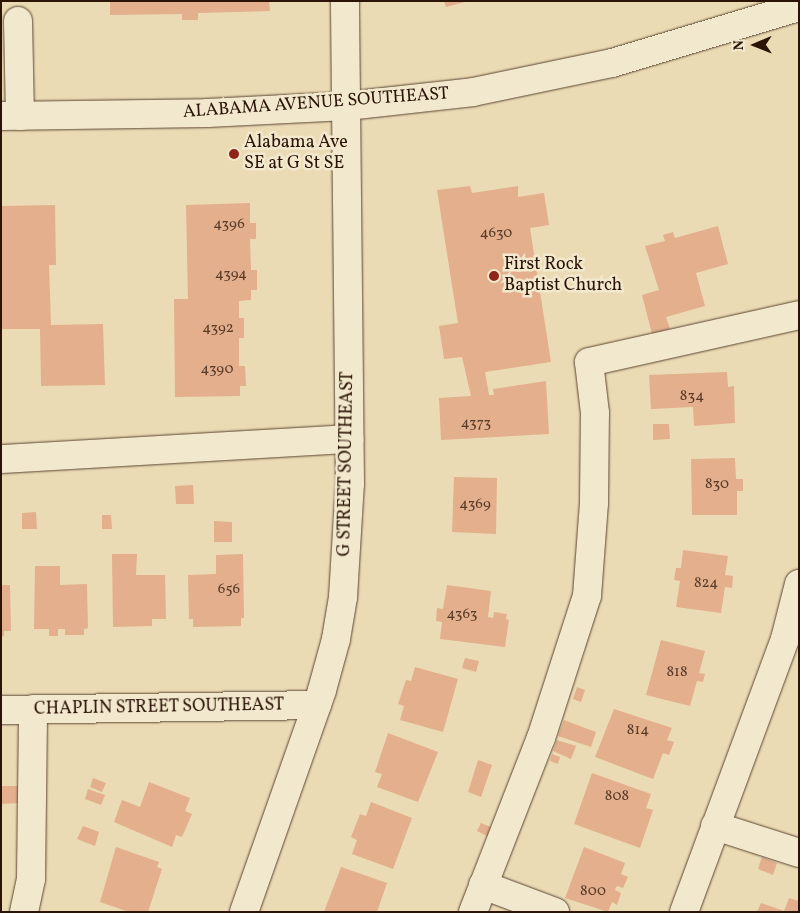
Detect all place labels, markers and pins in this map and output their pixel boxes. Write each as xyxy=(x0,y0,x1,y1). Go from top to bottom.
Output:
place label: Alabama Ave SE at G St SE xyxy=(244,133,348,176)
marker: Alabama Ave SE at G St SE xyxy=(228,148,240,160)
place label: First Rock Baptist Church xyxy=(504,255,622,298)
marker: First Rock Baptist Church xyxy=(488,270,500,282)

